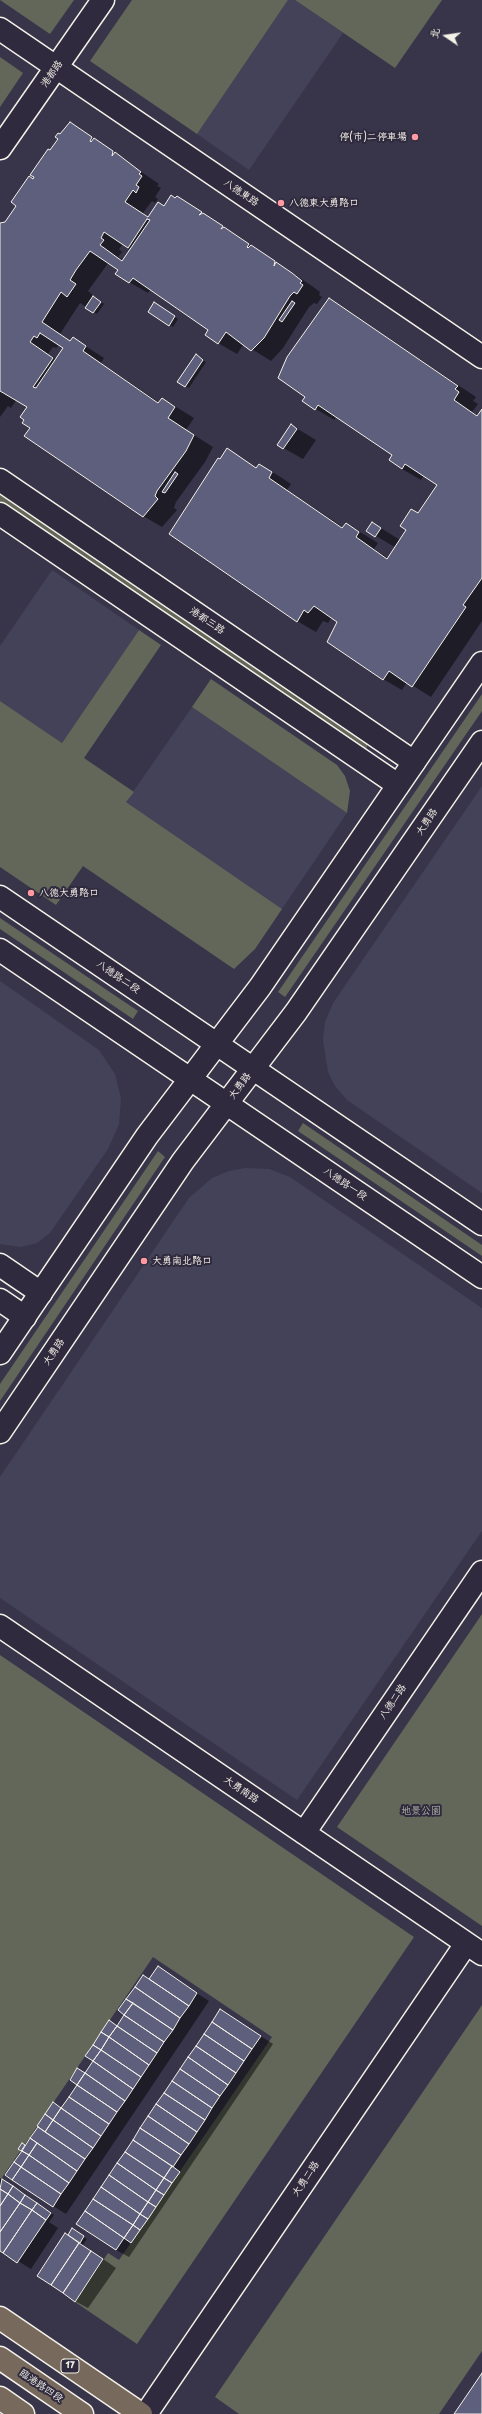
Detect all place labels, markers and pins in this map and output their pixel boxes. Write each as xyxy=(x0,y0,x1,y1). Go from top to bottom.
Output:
place label: 停(市)二停車場 xyxy=(339,131,407,143)
marker: 停(市)二停車場 xyxy=(410,132,420,142)
place label: 八德東大勇路口 xyxy=(289,197,359,209)
marker: 八德東大勇路口 xyxy=(276,198,286,208)
place label: 八德大勇路口 xyxy=(39,887,99,899)
marker: 八德大勇路口 xyxy=(26,888,36,898)
place label: 大勇南北路口 xyxy=(152,1255,212,1267)
marker: 大勇南北路口 xyxy=(139,1256,149,1266)

